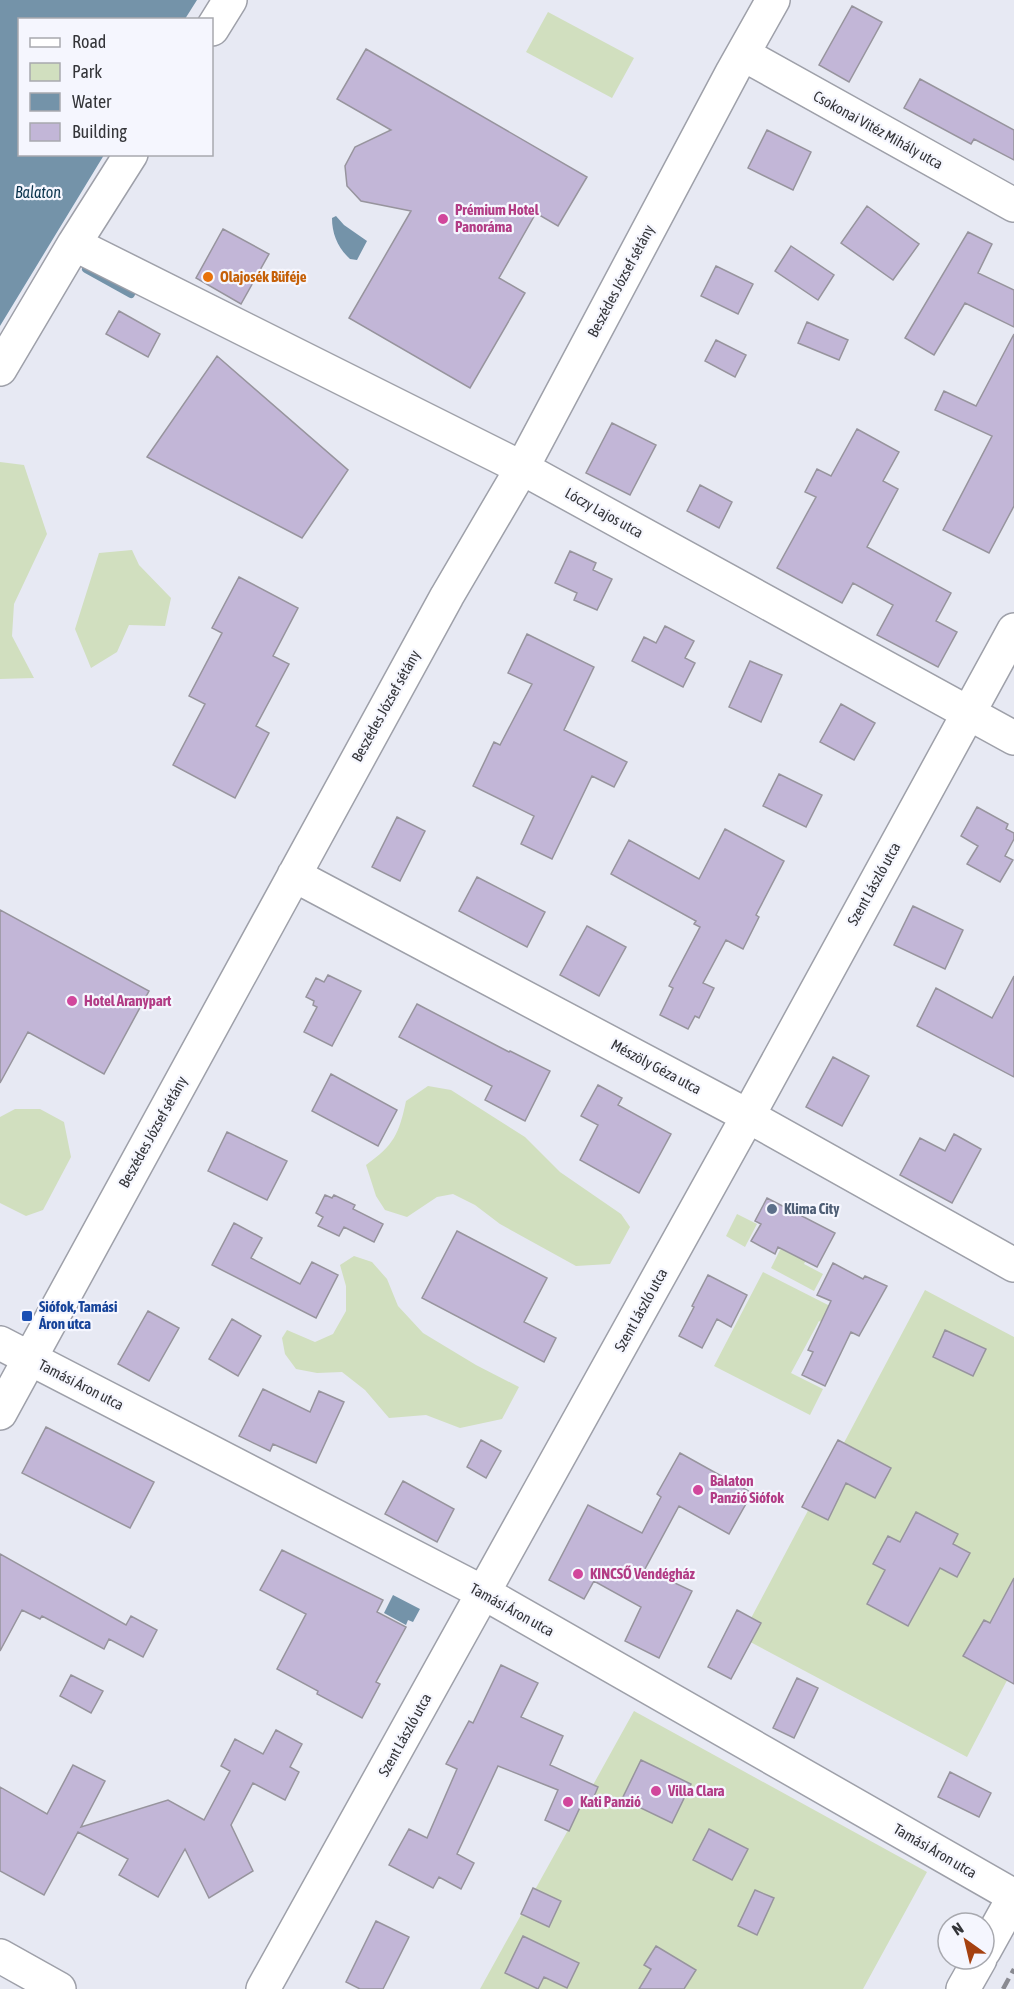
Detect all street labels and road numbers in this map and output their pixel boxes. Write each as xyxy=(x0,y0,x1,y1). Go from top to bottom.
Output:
street label: Csokonai Vitéz Mihály utca xyxy=(811,87,946,172)
street label: Beszédes József sétány xyxy=(584,222,657,340)
street label: Lóczy Lajos utca xyxy=(562,484,646,541)
street label: Beszédes József sétány xyxy=(348,647,423,764)
street label: Szent László utca xyxy=(844,839,903,928)
street label: Mészöly Géza utca xyxy=(608,1036,704,1097)
street label: Beszédes József sétány xyxy=(115,1073,190,1190)
street label: Szent László utca xyxy=(611,1265,670,1354)
street label: Tamási Áron utca xyxy=(36,1356,127,1413)
street label: Tamási Áron utca xyxy=(467,1580,557,1640)
street label: Szent László utca xyxy=(375,1690,434,1779)
street label: Tamási Áron utca xyxy=(891,1820,980,1881)

